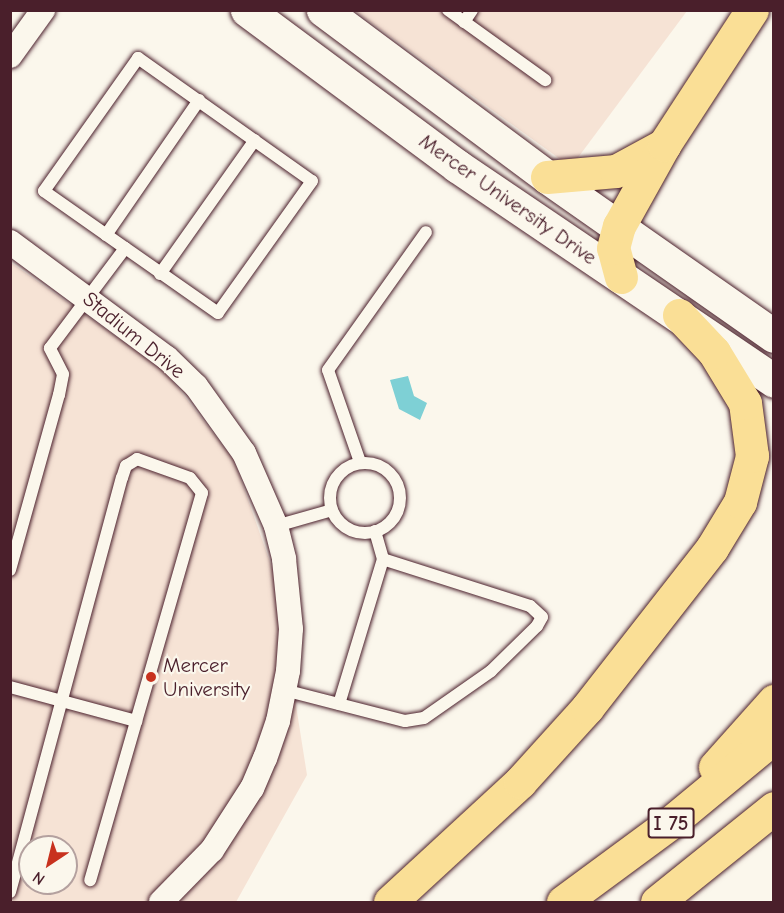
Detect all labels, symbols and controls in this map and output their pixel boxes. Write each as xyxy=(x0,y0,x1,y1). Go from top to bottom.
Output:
street label: Mercer University Drive xyxy=(414,128,602,270)
street label: Stadium Drive xyxy=(78,286,190,384)
place label: Mercer University xyxy=(163,652,250,702)
marker: Mercer University xyxy=(144,670,158,684)
road number: I 75 xyxy=(647,806,695,840)
north arrow xyxy=(18,835,78,895)
text: N xyxy=(29,868,48,888)

